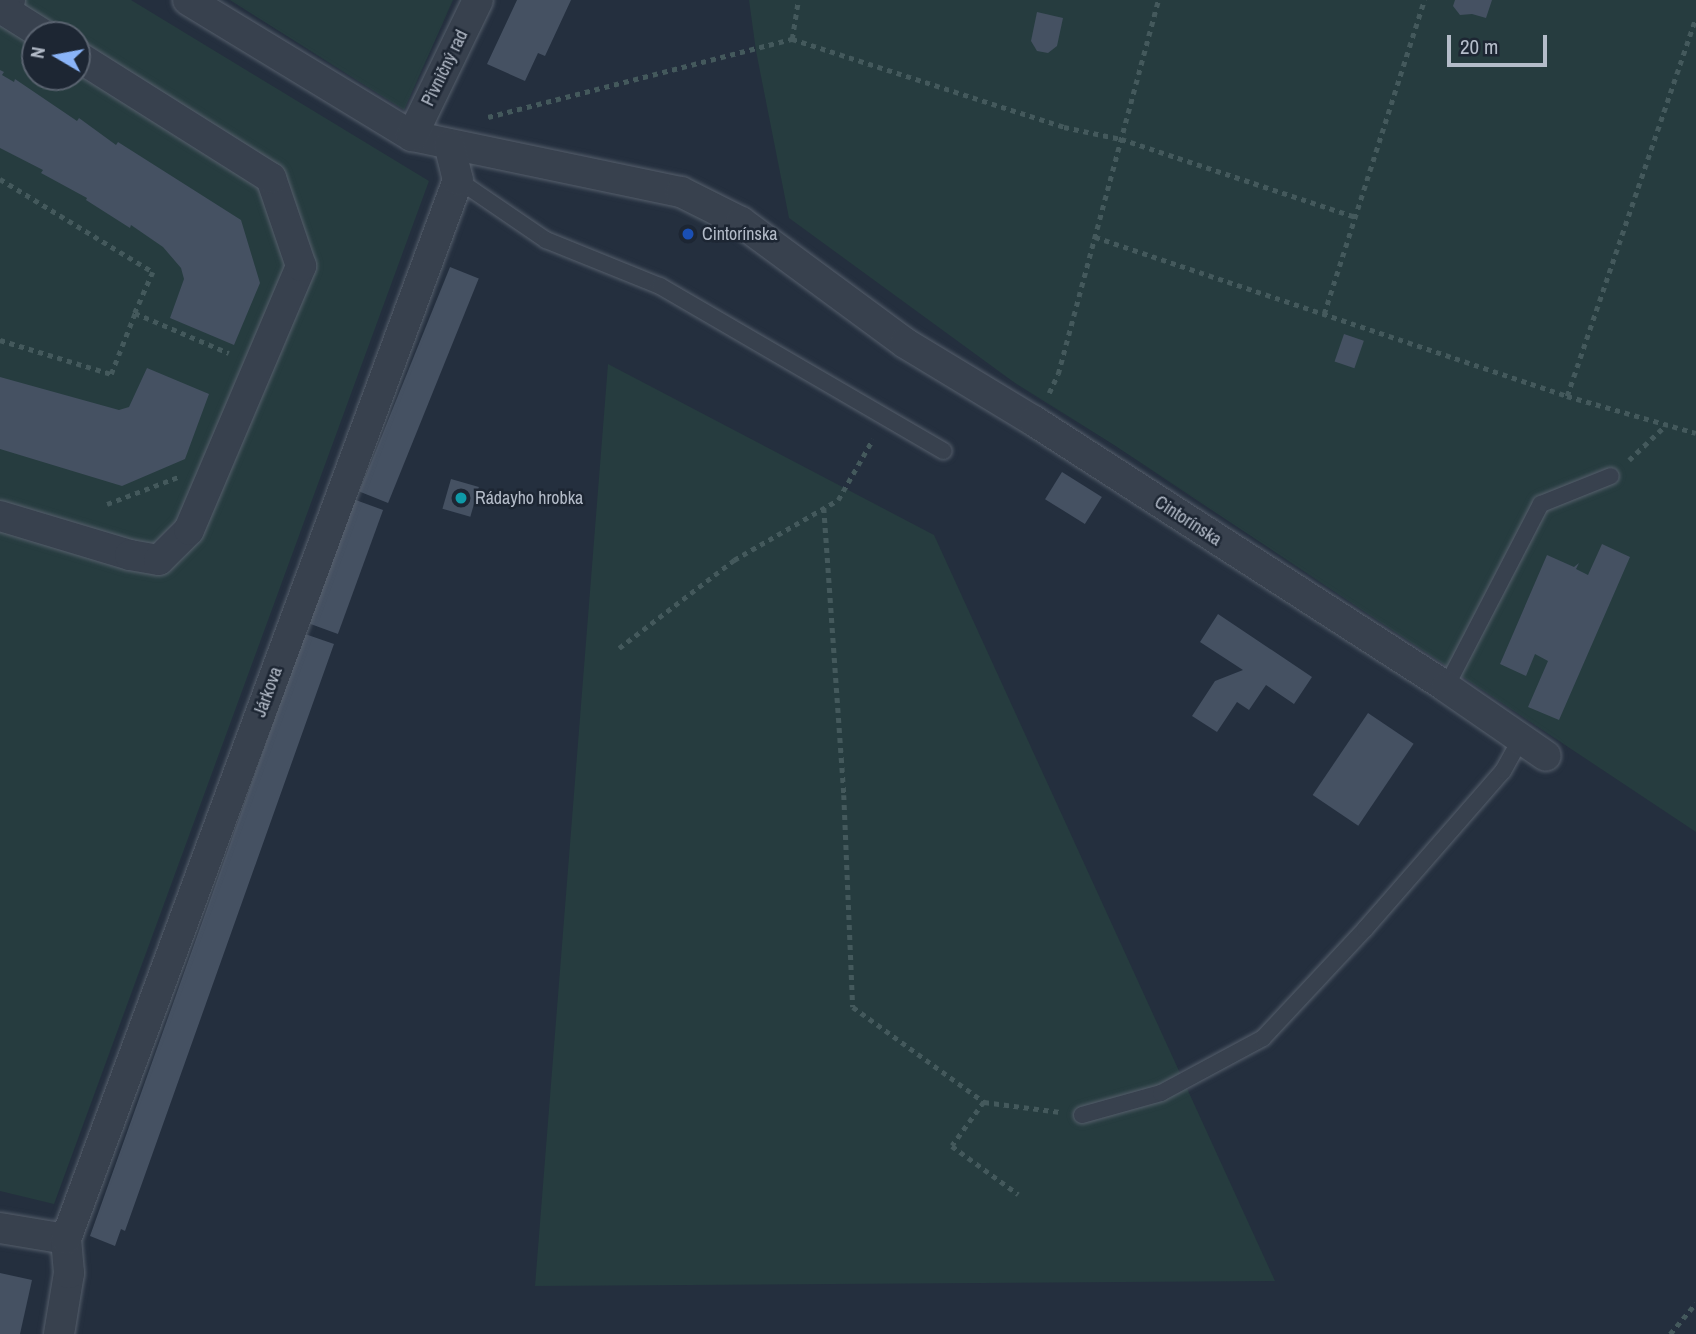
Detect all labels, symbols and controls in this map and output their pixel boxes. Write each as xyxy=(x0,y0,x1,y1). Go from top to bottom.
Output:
north arrow xyxy=(21,21,91,91)
scale bar xyxy=(1451,21,1551,65)
street label: Pivničný rad xyxy=(417,26,473,110)
text: 20 m xyxy=(1460,32,1498,61)
text: N xyxy=(24,45,51,60)
place label: Cintorínska xyxy=(702,223,777,245)
marker: Cintorínska xyxy=(680,226,696,242)
place label: Rádayho hrobka xyxy=(475,487,583,509)
marker: Rádayho hrobka xyxy=(453,490,469,506)
street label: Cintorínska xyxy=(1150,491,1226,551)
street label: Járkova xyxy=(249,664,287,720)

